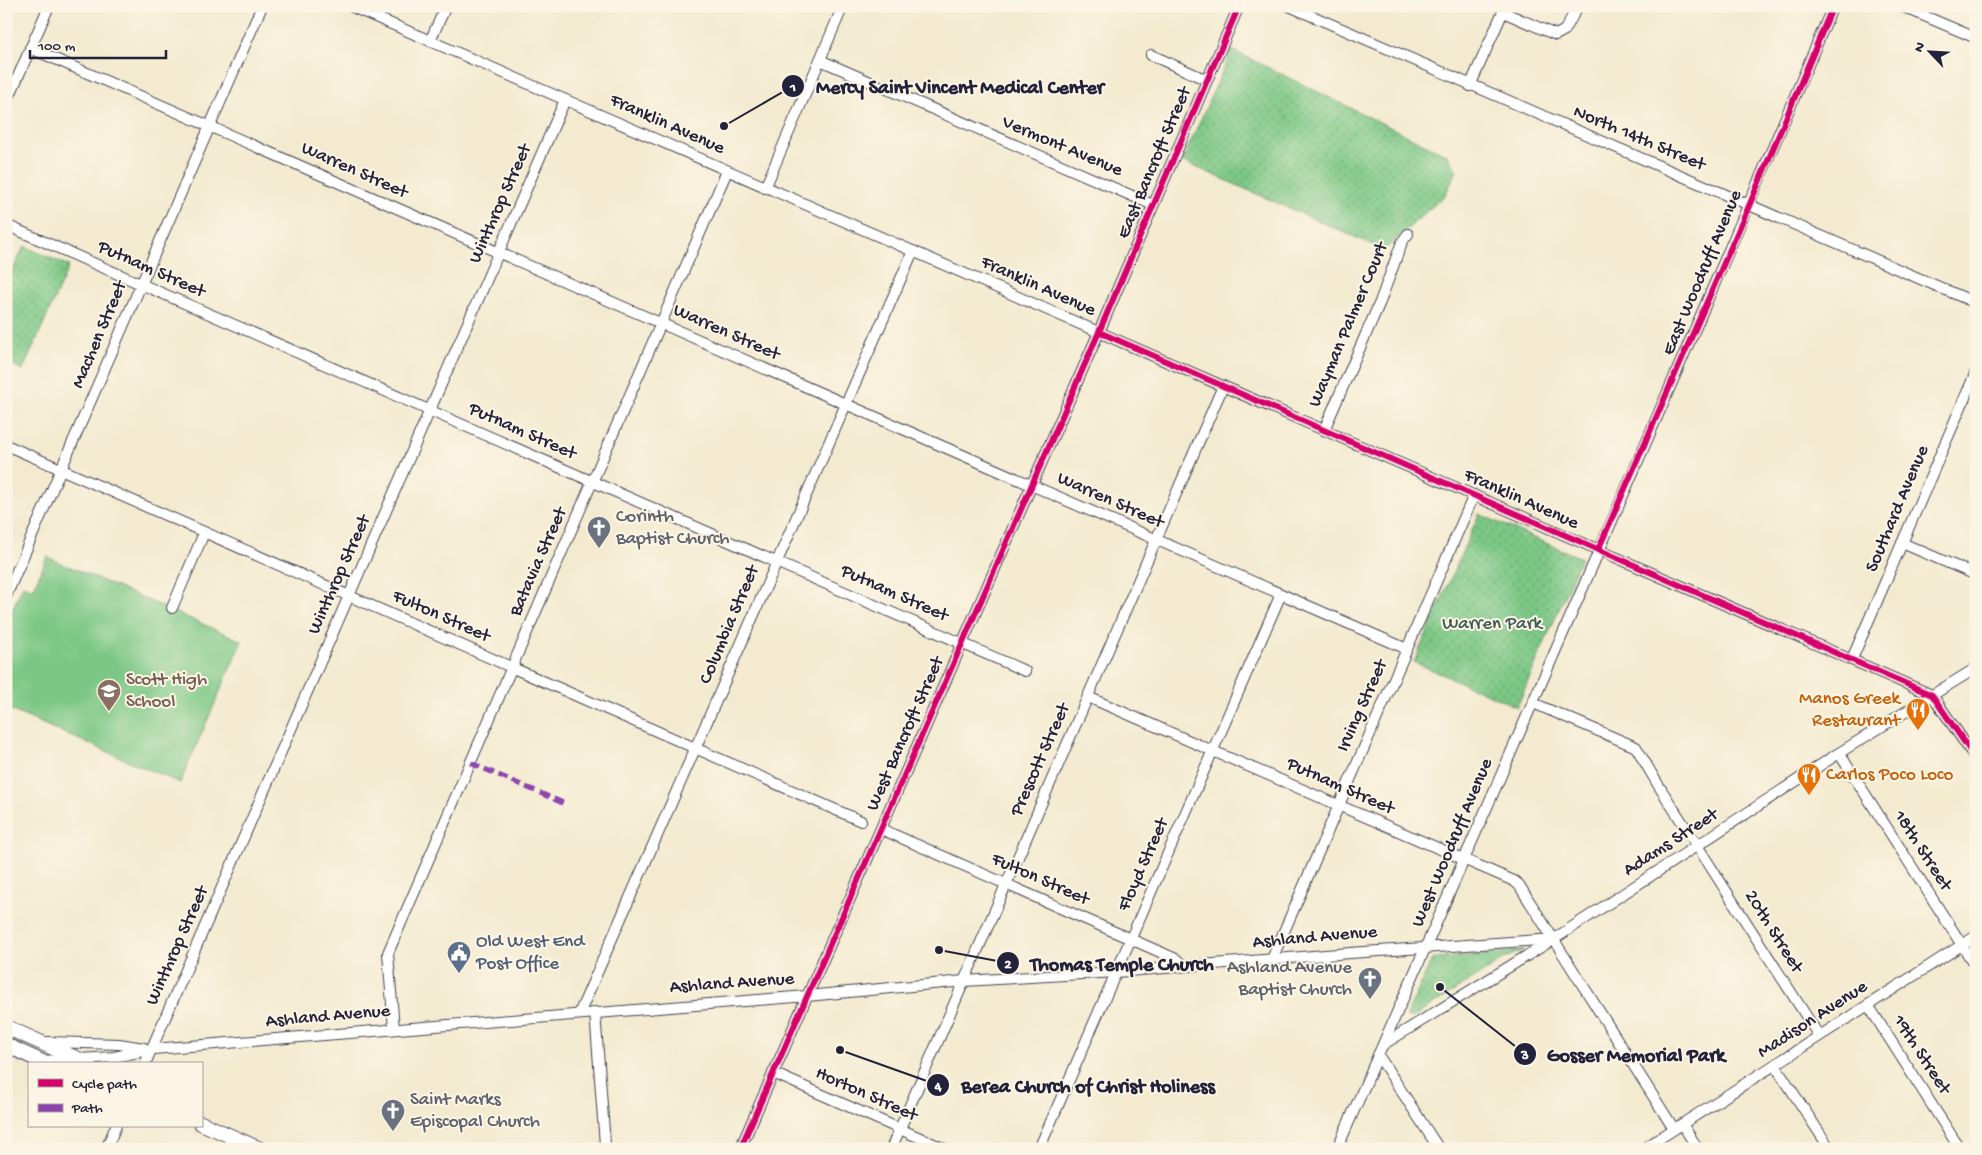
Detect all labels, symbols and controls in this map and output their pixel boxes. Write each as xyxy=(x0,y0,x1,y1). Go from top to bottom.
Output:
scale bar xyxy=(30,28,166,60)
north arrow xyxy=(1904,28,1954,78)
text: 100 m xyxy=(37,38,76,56)
text: N xyxy=(1911,40,1930,55)
callout: Mercy Saint Vincent Medical Center xyxy=(781,69,1113,104)
text: Mercy Saint Vincent Medical Center xyxy=(816,78,1106,101)
text: 1 xyxy=(789,79,796,97)
street label: East Bancroft Street xyxy=(1113,82,1198,242)
street label: Franklin Avenue xyxy=(605,89,728,161)
street label: North 14th Street xyxy=(1569,101,1711,178)
street label: Vermont Avenue xyxy=(997,111,1126,183)
street label: Warren Street xyxy=(297,137,413,206)
street label: Winthrop Street xyxy=(464,139,539,267)
street label: East Woodruff Avenue xyxy=(1658,187,1748,359)
street label: Putnam Street xyxy=(93,236,210,305)
street label: Wayman Palmer Court xyxy=(1304,237,1395,411)
street label: Franklin Avenue xyxy=(976,251,1099,323)
street label: Machen Street xyxy=(67,276,134,392)
street label: Warren Street xyxy=(669,299,785,368)
street label: Putnam Street xyxy=(464,398,581,467)
street label: Southard Avenue xyxy=(1861,442,1935,576)
street label: Franklin Avenue xyxy=(1459,464,1582,536)
street label: Warren Street xyxy=(1053,467,1169,536)
street label: Batavia Street xyxy=(504,502,574,621)
place label: Corinth Baptist Church xyxy=(615,506,730,551)
street label: Winthrop Street xyxy=(303,510,378,638)
church icon: Corinth Baptist Church xyxy=(586,515,612,549)
street label: Columbia Street xyxy=(695,560,766,688)
street label: Putnam Street xyxy=(836,560,953,629)
street label: Fulton Street xyxy=(388,585,496,650)
park label: Warren Park xyxy=(1442,613,1543,636)
street label: West Bancroft Street xyxy=(862,651,951,815)
street label: Irving Street xyxy=(1332,654,1395,756)
place label: Scott High School xyxy=(126,669,207,714)
school or university icon: Scott High School xyxy=(96,678,122,712)
place label: Manos Greek Restaurant xyxy=(1799,688,1902,733)
restaurant icon: Manos Greek Restaurant xyxy=(1905,697,1931,731)
street label: Prescott Street xyxy=(1005,698,1077,821)
street label: Putnam Street xyxy=(1282,753,1399,822)
street label: West Woodruff Avenue xyxy=(1407,755,1499,931)
restaurant icon: Carlos Poco Loco xyxy=(1796,762,1822,796)
place label: Carlos Poco Loco xyxy=(1826,764,1954,787)
street label: Adams Street xyxy=(1619,803,1725,882)
street label: 18th Street xyxy=(1887,806,1958,897)
street label: Floyd Street xyxy=(1113,813,1176,916)
street label: Fulton Street xyxy=(987,848,1095,913)
street label: Winthrop Street xyxy=(141,881,216,1009)
street label: 20th Street xyxy=(1739,886,1809,980)
street label: Ashland Avenue xyxy=(1252,921,1378,955)
place label: Old West End Post Office xyxy=(475,931,586,976)
public building icon: Old West End Post Office xyxy=(446,940,472,974)
callout: Thomas Temple Church xyxy=(995,945,1224,980)
text: Thomas Temple Church xyxy=(1028,955,1214,978)
text: 2 xyxy=(1004,956,1012,974)
place label: Ashland Avenue Baptist Church xyxy=(1227,957,1352,1002)
church icon: Ashland Avenue Baptist Church xyxy=(1357,966,1383,1000)
street label: Ashland Avenue xyxy=(669,968,795,1000)
street label: Madison Avenue xyxy=(1754,976,1872,1064)
street label: Ashland Avenue xyxy=(265,1000,391,1034)
street label: 19th Street xyxy=(1886,1010,1956,1101)
callout: Gosser Memorial Park xyxy=(1512,1036,1736,1071)
text: Gosser Memorial Park xyxy=(1547,1046,1727,1069)
text: 3 xyxy=(1520,1047,1529,1065)
legend xyxy=(28,1062,202,1128)
street label: Horton Street xyxy=(811,1062,923,1129)
callout: Berea Church of Christ Holiness xyxy=(926,1067,1224,1102)
text: Cycle path xyxy=(72,1076,137,1094)
text: Berea Church of Christ Holiness xyxy=(960,1077,1216,1100)
text: 4 xyxy=(933,1078,942,1096)
place label: Saint Marks Episcopal Church xyxy=(410,1089,540,1134)
church icon: Saint Marks Episcopal Church xyxy=(380,1098,406,1132)
text: Path xyxy=(71,1100,103,1118)

